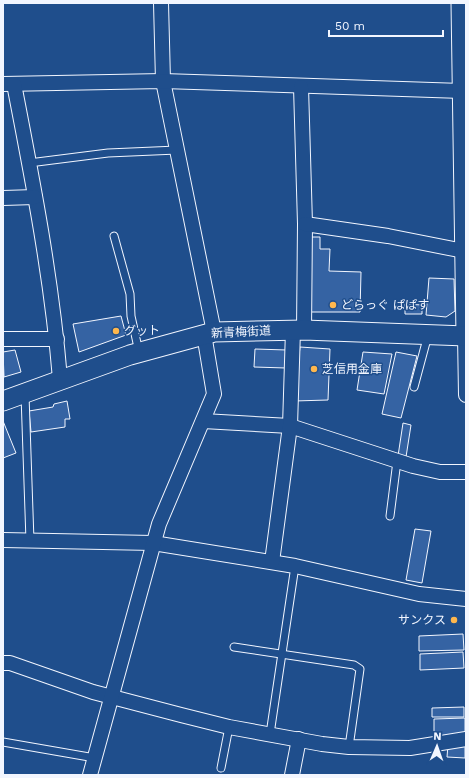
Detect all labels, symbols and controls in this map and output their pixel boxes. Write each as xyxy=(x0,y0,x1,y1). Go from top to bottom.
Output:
scale bar xyxy=(329,12,443,38)
text: 50 m xyxy=(335,19,365,33)
place label: どらっぐ ぱぱす xyxy=(341,298,429,312)
marker: どらっぐ ぱぱす xyxy=(328,300,338,310)
street label: 新青梅街道 xyxy=(211,323,271,341)
place label: グット xyxy=(124,324,160,338)
marker: グット xyxy=(111,326,121,336)
place label: 芝信用金庫 xyxy=(322,362,382,376)
marker: 芝信用金庫 xyxy=(309,364,319,374)
place label: サンクス xyxy=(398,613,446,627)
marker: サンクス xyxy=(449,615,459,625)
north arrow xyxy=(417,726,457,766)
text: N xyxy=(433,730,442,743)

